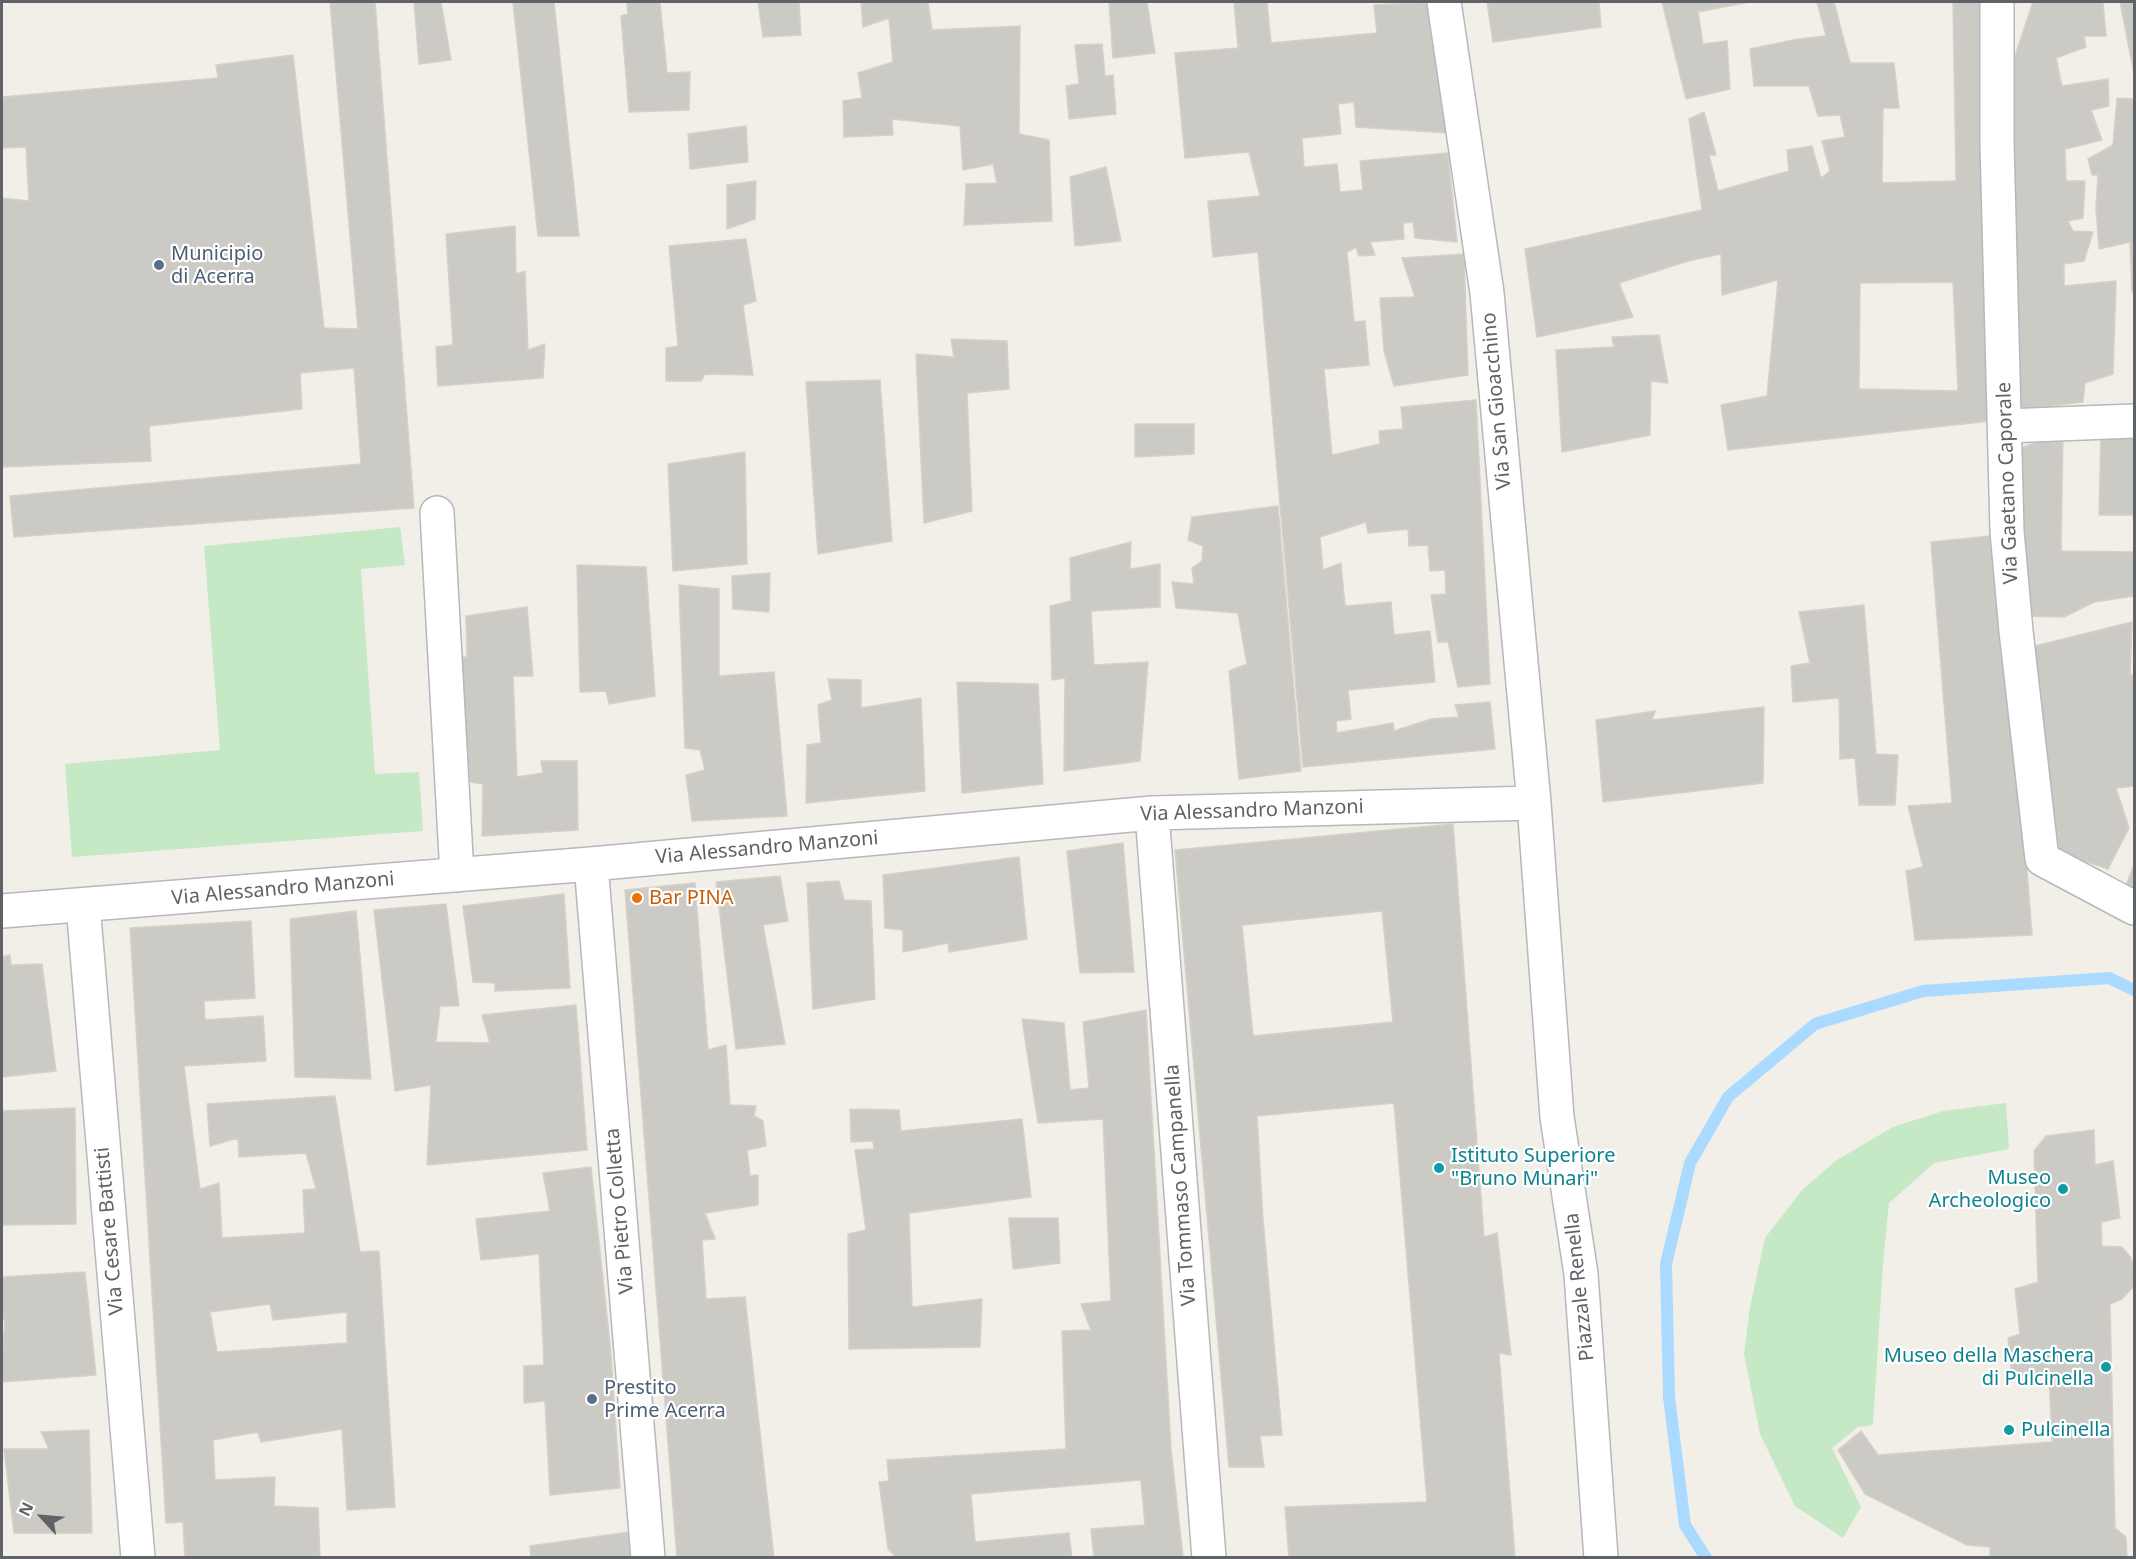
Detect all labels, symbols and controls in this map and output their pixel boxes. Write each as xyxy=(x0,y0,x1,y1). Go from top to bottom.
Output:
place label: Municipio di Acerra xyxy=(171,242,263,289)
marker: Municipio di Acerra xyxy=(152,258,166,272)
street label: Via San Gioacchino xyxy=(1477,312,1517,490)
street label: Via Gaetano Caporale xyxy=(1992,381,2024,585)
street label: Via Alessandro Manzoni xyxy=(1140,795,1364,827)
street label: Via Alessandro Manzoni xyxy=(655,826,879,870)
street label: Via Alessandro Manzoni xyxy=(171,867,395,911)
place label: Bar PINA xyxy=(649,886,734,910)
marker: Bar PINA xyxy=(630,891,644,905)
street label: Via Tommaso Campanella xyxy=(1161,1063,1201,1307)
street label: Via Pietro Colletta xyxy=(601,1127,639,1295)
place label: Istituto Superiore "Bruno Munari" xyxy=(1451,1144,1615,1191)
street label: Via Cesare Battisti xyxy=(91,1146,129,1316)
marker: Istituto Superiore "Bruno Munari" xyxy=(1432,1161,1446,1175)
place label: Museo Archeologico xyxy=(1929,1166,2051,1213)
marker: Museo Archeologico xyxy=(2056,1182,2070,1196)
street label: Piazzale Renella xyxy=(1560,1212,1600,1362)
place label: Museo della Maschera di Pulcinella xyxy=(1884,1344,2094,1391)
marker: Museo della Maschera di Pulcinella xyxy=(2099,1360,2113,1374)
place label: Prestito Prime Acerra xyxy=(604,1376,726,1423)
marker: Prestito Prime Acerra xyxy=(585,1392,599,1406)
place label: Pulcinella xyxy=(2021,1418,2111,1442)
marker: Pulcinella xyxy=(2002,1423,2016,1437)
north arrow xyxy=(12,1487,72,1547)
text: N xyxy=(13,1498,39,1520)

